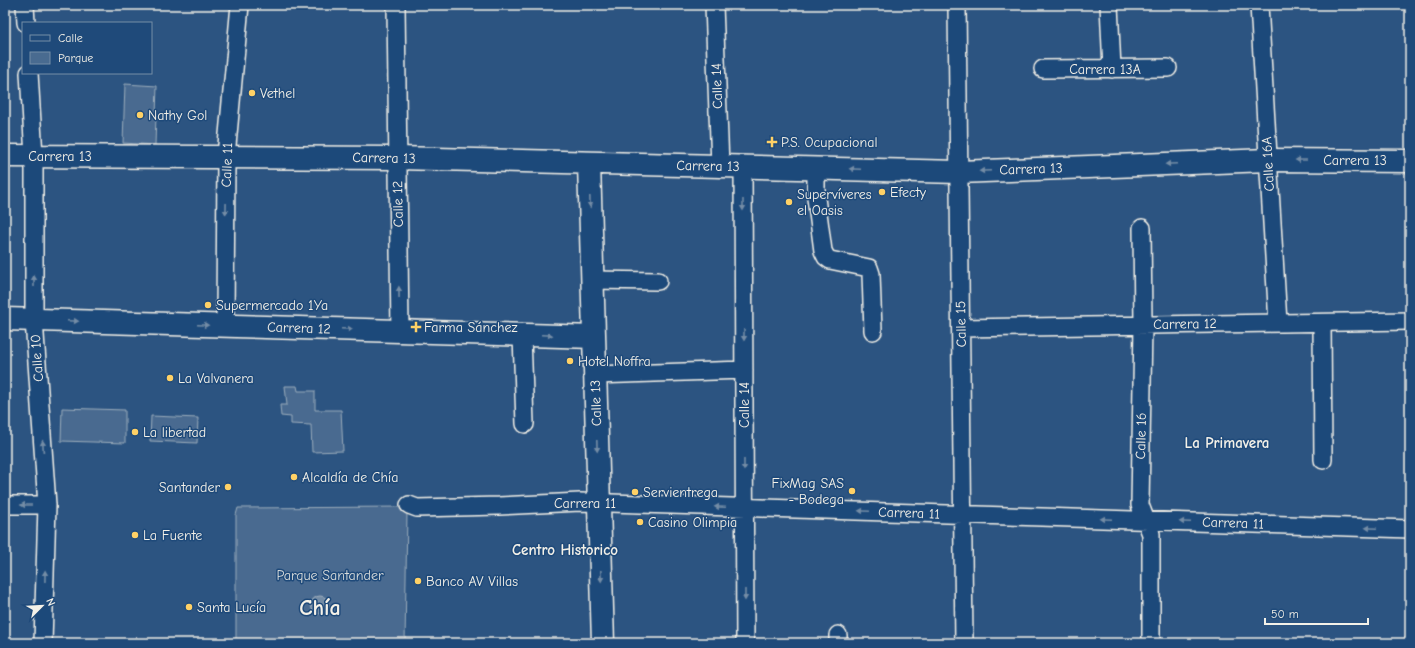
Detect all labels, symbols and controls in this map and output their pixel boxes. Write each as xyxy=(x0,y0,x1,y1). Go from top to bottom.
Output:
legend xyxy=(22,22,152,74)
text: Calle xyxy=(58,31,83,45)
text: Parque xyxy=(58,51,93,65)
street label: Carrera 13A xyxy=(1069,61,1141,78)
street label: Calle 14 xyxy=(708,63,726,109)
place label: Vethel xyxy=(260,85,295,102)
marker: Vethel xyxy=(247,88,257,98)
place label: Nathy Gol xyxy=(148,107,207,124)
marker: Nathy Gol xyxy=(135,110,145,120)
place label: P.S. Ocupacional xyxy=(781,134,878,151)
marker: P.S. Ocupacional xyxy=(766,136,778,148)
street label: Calle 16A xyxy=(1258,136,1278,192)
street label: Calle 11 xyxy=(218,142,236,188)
street label: Carrera 13 xyxy=(28,148,92,165)
street label: Carrera 13 xyxy=(352,149,416,167)
street label: Carrera 13 xyxy=(1323,152,1387,169)
street label: Carrera 13 xyxy=(676,157,740,175)
one-way arrow xyxy=(1294,157,1307,163)
street label: Carrera 13 xyxy=(999,159,1063,179)
one-way arrow xyxy=(1165,160,1177,167)
one-way arrow xyxy=(849,166,861,173)
one-way arrow xyxy=(978,168,991,174)
street label: Calle 12 xyxy=(389,181,407,227)
place label: Efecty xyxy=(890,184,927,201)
place label: Supervíveres el Oasis xyxy=(797,186,872,219)
marker: Efecty xyxy=(877,187,887,197)
one-way arrow xyxy=(587,196,593,209)
marker: Supervíveres el Oasis xyxy=(784,197,794,207)
one-way arrow xyxy=(740,199,746,212)
one-way arrow xyxy=(223,203,229,216)
one-way arrow xyxy=(31,274,37,287)
one-way arrow xyxy=(396,285,402,298)
place label: Supermercado 1Ya xyxy=(216,297,328,314)
marker: Supermercado 1Ya xyxy=(203,300,213,310)
street label: Calle 15 xyxy=(952,300,970,348)
street label: Carrera 12 xyxy=(1153,315,1217,333)
one-way arrow xyxy=(67,317,79,324)
street label: Carrera 12 xyxy=(267,318,331,338)
place label: Farma Sánchez xyxy=(424,319,518,336)
one-way arrow xyxy=(197,322,210,328)
marker: Farma Sánchez xyxy=(411,322,421,332)
one-way arrow xyxy=(341,326,354,332)
one-way arrow xyxy=(741,329,747,342)
one-way arrow xyxy=(541,332,553,339)
street label: Calle 10 xyxy=(27,334,47,382)
place label: Hotel Noffra xyxy=(578,353,651,370)
marker: Hotel Noffra xyxy=(565,356,575,366)
place label: La Valvanera xyxy=(178,370,254,387)
marker: La Valvanera xyxy=(165,373,175,383)
street label: Calle 13 xyxy=(587,380,605,426)
street label: Calle 14 xyxy=(736,382,753,428)
street label: Calle 16 xyxy=(1132,412,1150,460)
place label: La libertad xyxy=(143,424,206,441)
marker: La libertad xyxy=(130,427,140,437)
district label: La Primavera xyxy=(1185,434,1269,452)
one-way arrow xyxy=(39,440,46,452)
one-way arrow xyxy=(594,440,600,453)
one-way arrow xyxy=(741,459,747,472)
place label: Alcaldía de Chía xyxy=(302,469,398,486)
marker: Alcaldía de Chía xyxy=(289,472,299,482)
place label: FixMag SAS - Bodega xyxy=(771,475,844,508)
place label: Santander xyxy=(159,479,220,496)
marker: Santander xyxy=(223,482,233,492)
place label: Servientrega xyxy=(643,484,718,501)
marker: FixMag SAS - Bodega xyxy=(847,486,857,496)
marker: Servientrega xyxy=(630,487,640,497)
street label: Carrera 11 xyxy=(554,495,616,512)
one-way arrow xyxy=(19,502,32,508)
street label: Carrera 11 xyxy=(878,503,940,523)
one-way arrow xyxy=(713,504,726,510)
one-way arrow xyxy=(858,508,870,515)
street label: Carrera 11 xyxy=(1202,513,1264,533)
place label: Casino Olimpia xyxy=(648,514,737,531)
one-way arrow xyxy=(1100,516,1112,523)
marker: Casino Olimpia xyxy=(635,517,645,527)
one-way arrow xyxy=(1178,519,1191,525)
one-way arrow xyxy=(1364,525,1377,531)
place label: La Fuente xyxy=(143,527,202,544)
marker: La Fuente xyxy=(130,530,140,540)
district label: Centro Historico xyxy=(512,541,618,559)
park label: Parque Santander xyxy=(276,567,384,584)
one-way arrow xyxy=(42,569,48,582)
one-way arrow xyxy=(598,570,604,583)
place label: Banco AV Villas xyxy=(426,573,518,590)
marker: Banco AV Villas xyxy=(413,576,423,586)
north arrow xyxy=(22,586,62,626)
one-way arrow xyxy=(742,589,748,602)
district label: Chía xyxy=(299,595,341,621)
text: N xyxy=(43,596,58,608)
place label: Santa Lucía xyxy=(197,599,266,616)
scale bar xyxy=(1265,600,1368,626)
marker: Santa Lucía xyxy=(184,602,194,612)
text: 50 m xyxy=(1271,607,1299,621)

